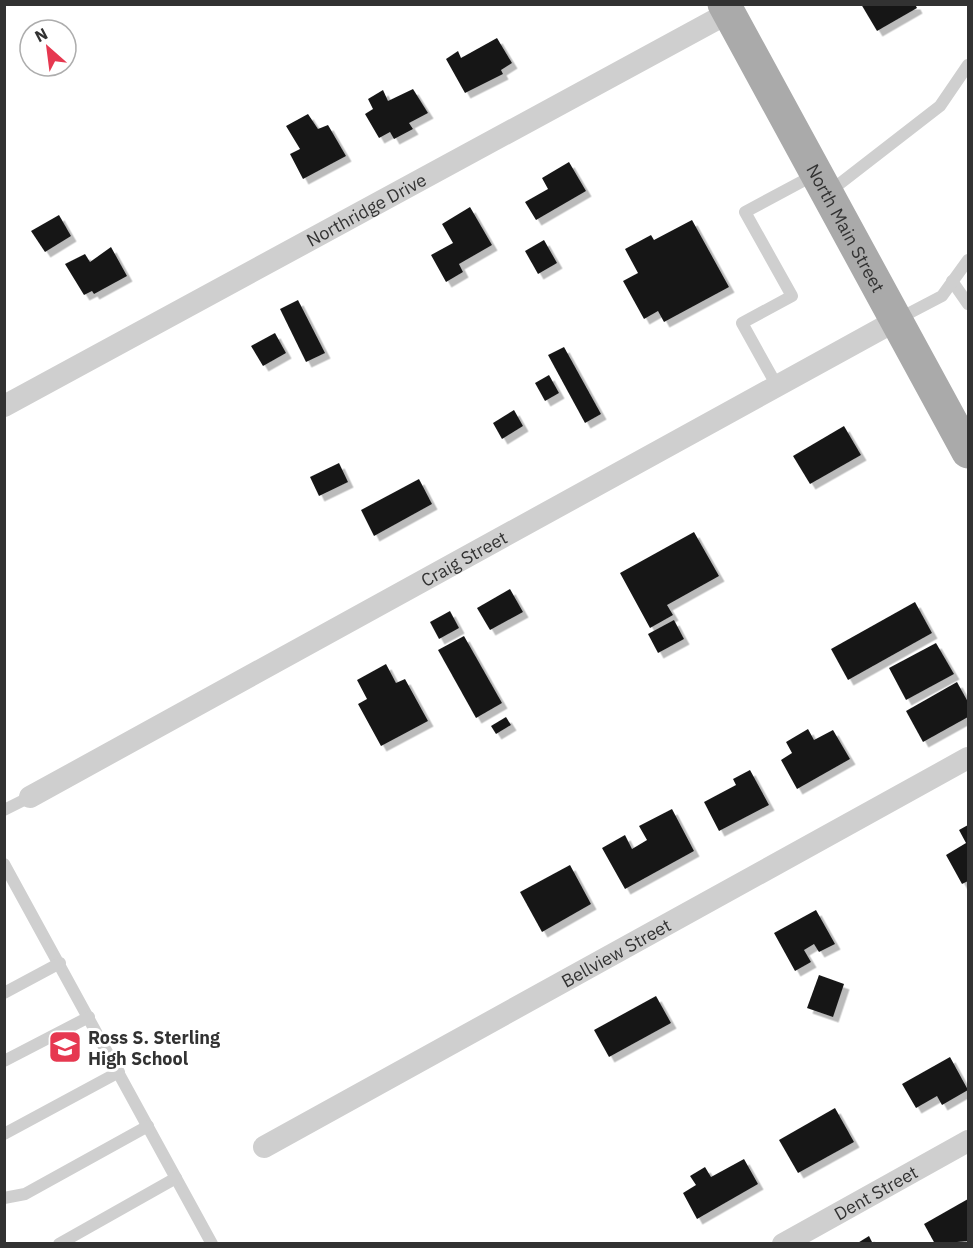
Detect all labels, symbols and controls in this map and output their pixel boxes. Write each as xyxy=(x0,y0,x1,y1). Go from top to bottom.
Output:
north arrow xyxy=(18,18,78,78)
text: N xyxy=(31,23,51,46)
street label: North Main Street xyxy=(802,160,890,296)
street label: Northridge Drive xyxy=(302,168,430,251)
street label: Craig Street xyxy=(417,525,511,591)
street label: Bellview Street xyxy=(557,913,675,992)
place label: Ross S. Sterling High School xyxy=(88,1026,220,1070)
school or university icon: Ross S. Sterling High School xyxy=(47,1029,83,1065)
street label: Dent Street xyxy=(830,1160,921,1225)

